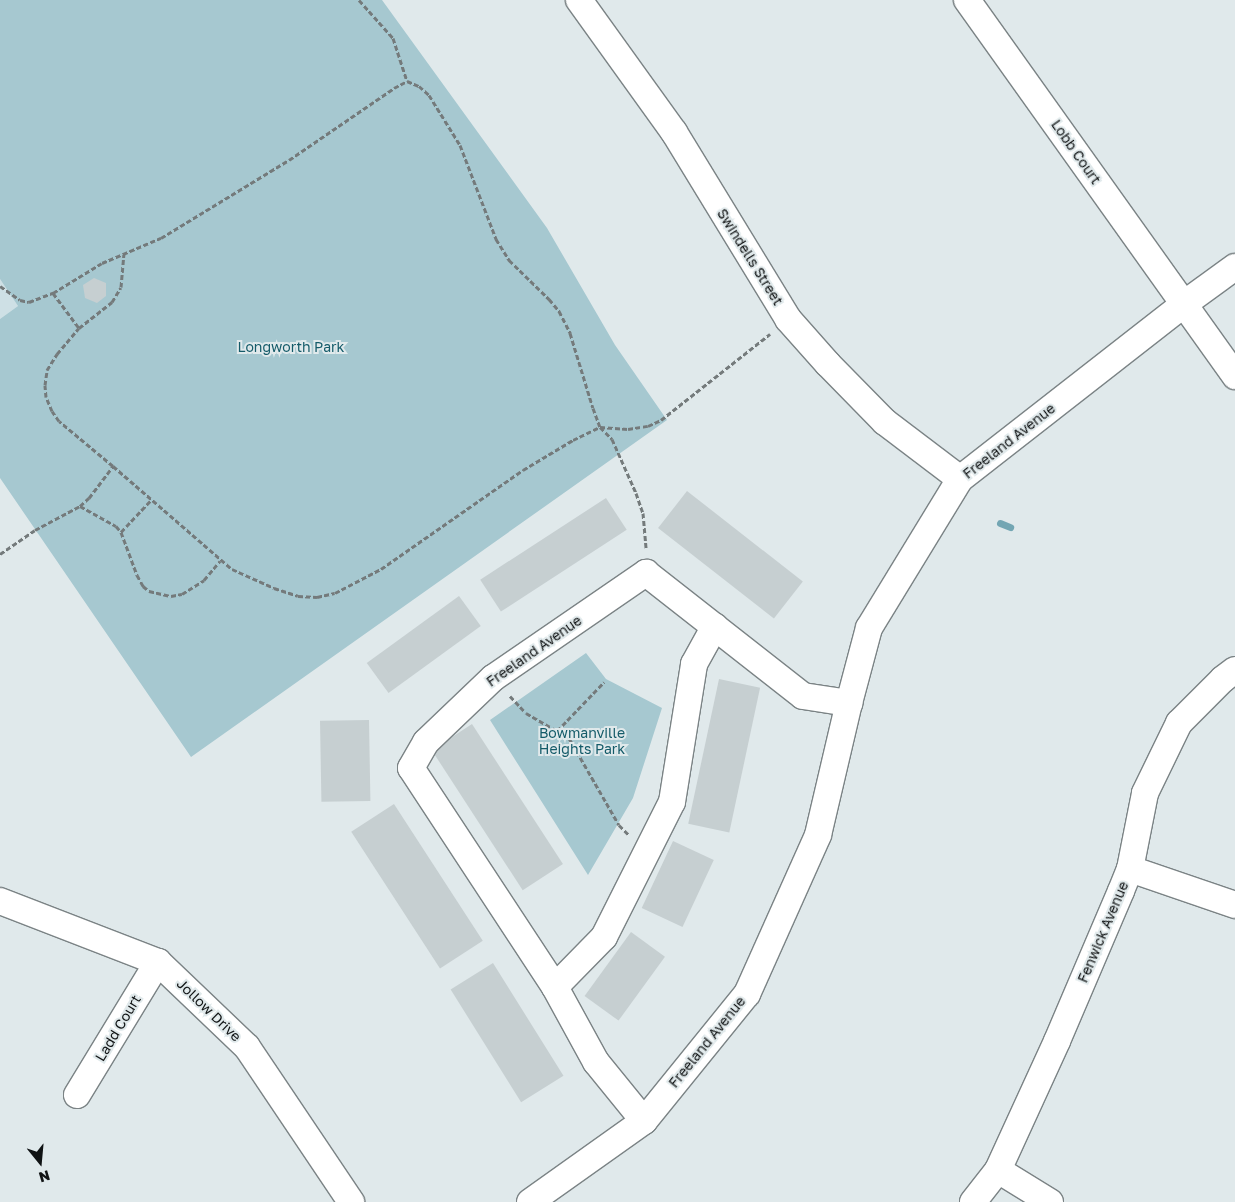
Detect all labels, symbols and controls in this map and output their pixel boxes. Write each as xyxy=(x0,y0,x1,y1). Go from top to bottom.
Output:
street label: Lobb Court xyxy=(1048,117,1104,187)
street label: Swindells Street xyxy=(714,206,786,308)
park label: Longworth Park xyxy=(238,339,344,355)
street label: Freeland Avenue xyxy=(960,400,1058,482)
street label: Freeland Avenue xyxy=(483,612,585,690)
park label: Bowmanville Heights Park xyxy=(539,725,625,758)
street label: Fenwick Avenue xyxy=(1074,879,1132,985)
street label: Jollow Drive xyxy=(173,975,245,1045)
street label: Ladd Court xyxy=(92,992,144,1064)
street label: Freeland Avenue xyxy=(665,993,749,1091)
north arrow xyxy=(15,1137,65,1187)
text: N xyxy=(37,1167,52,1187)

